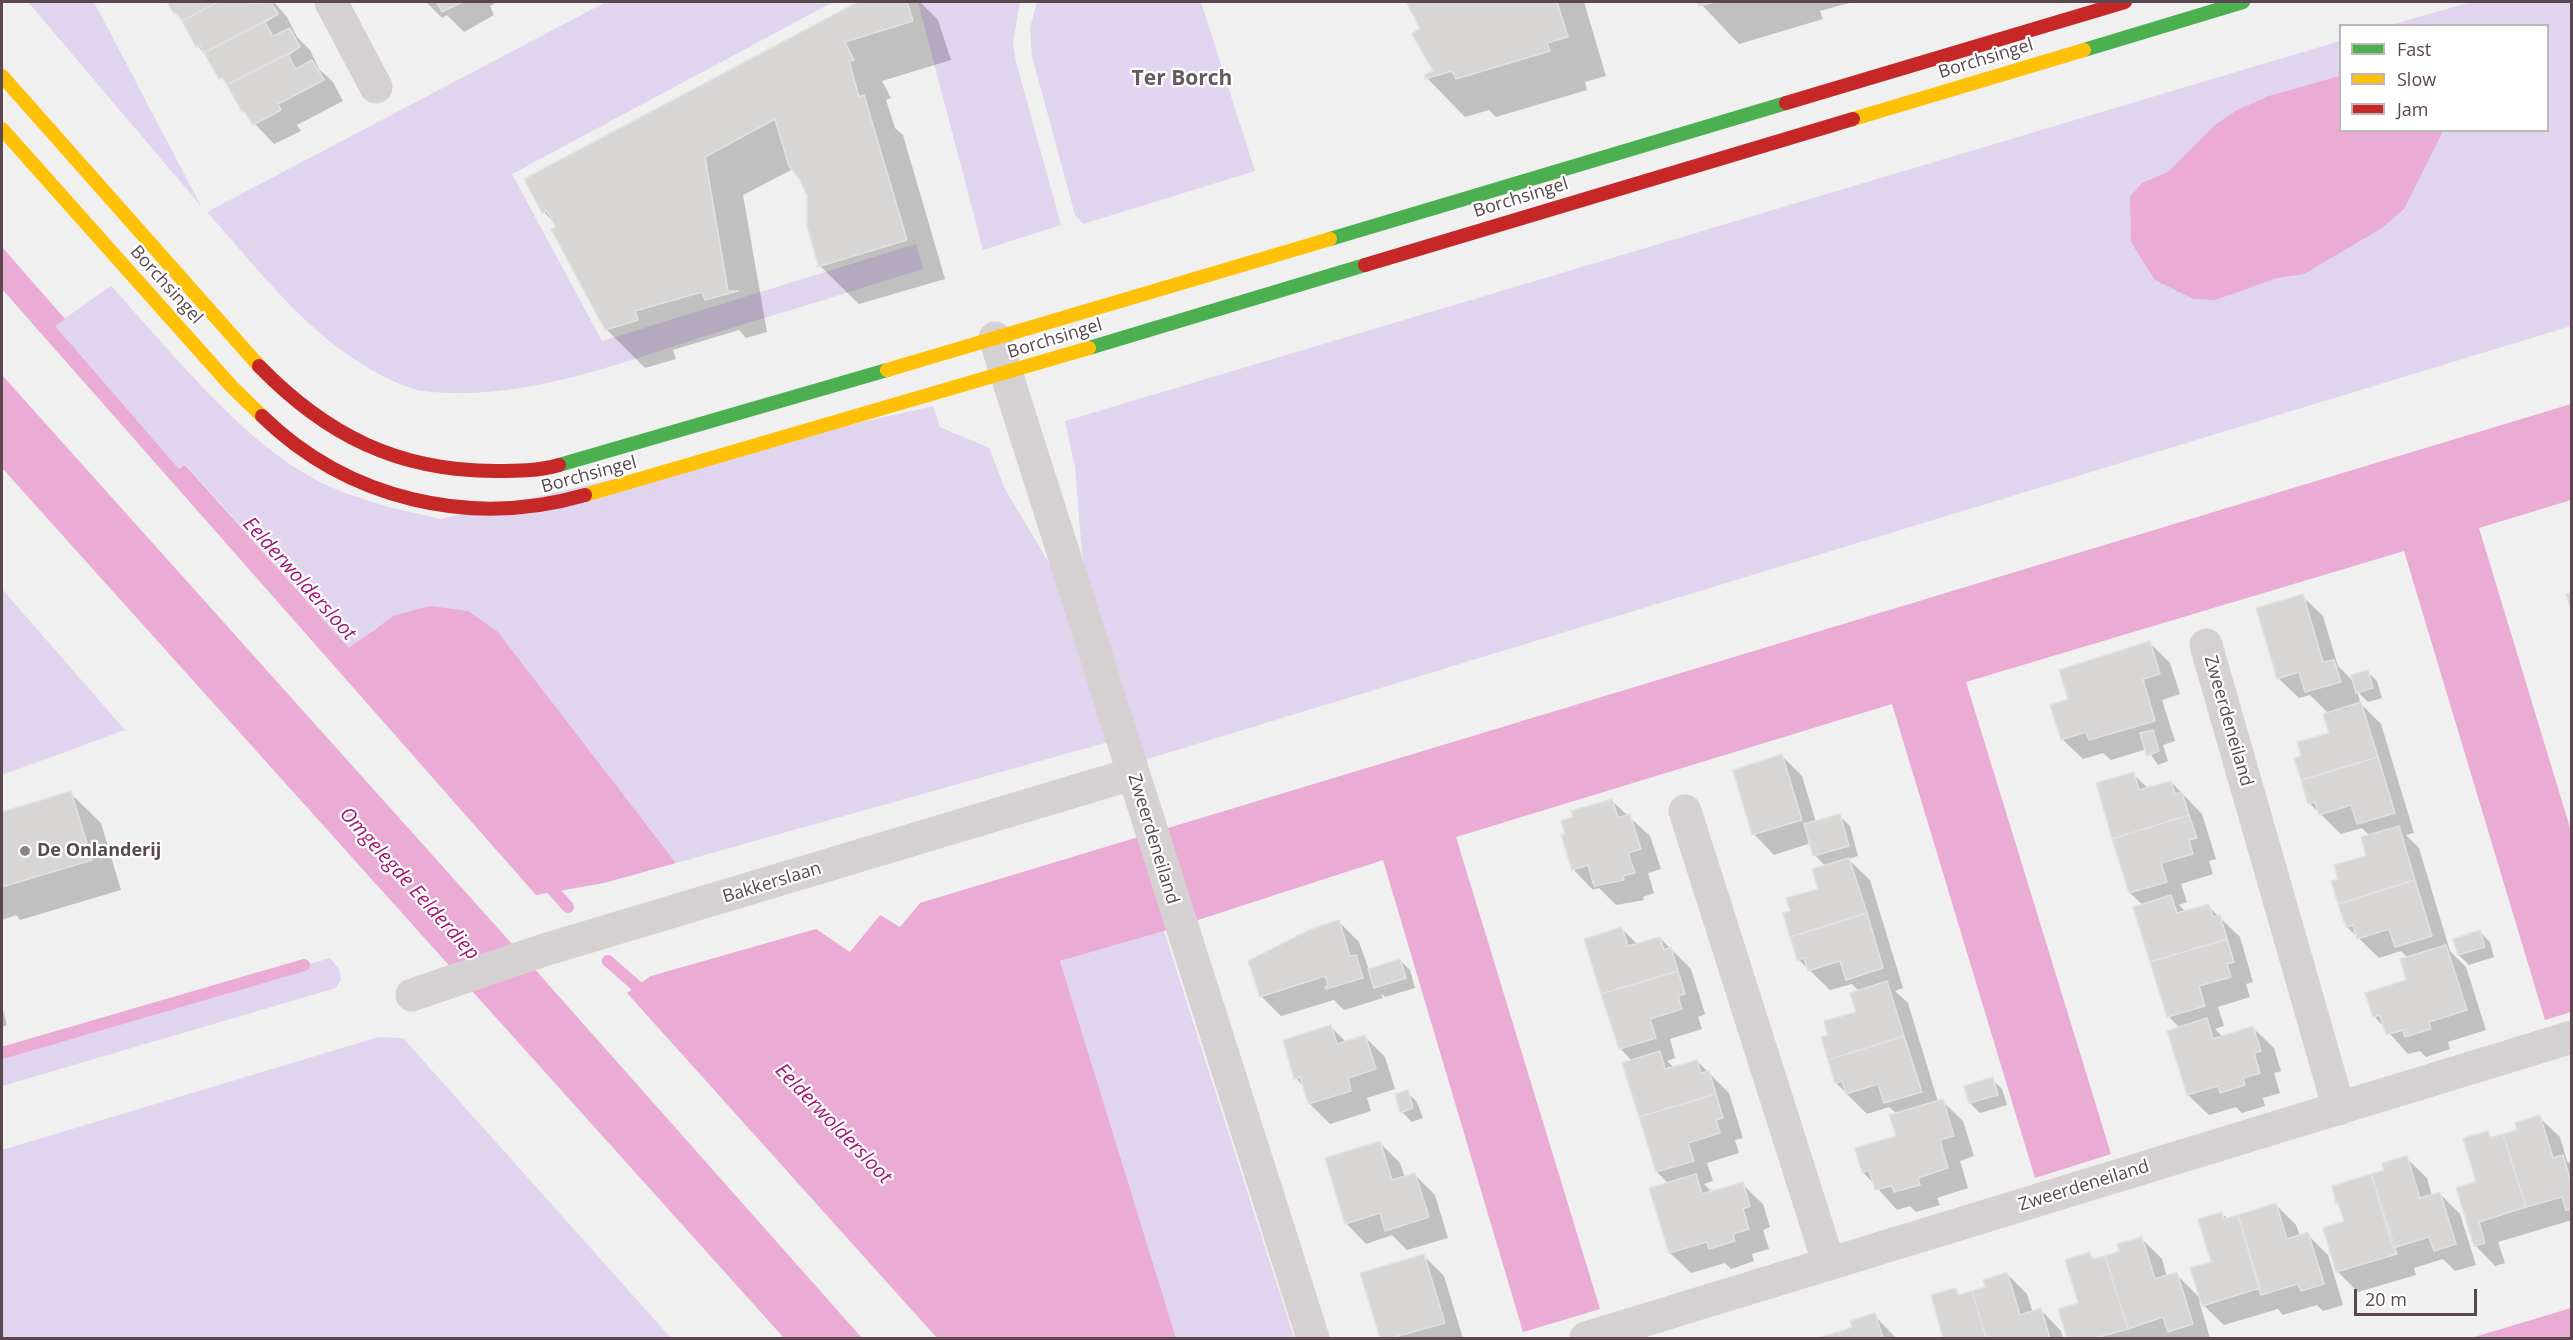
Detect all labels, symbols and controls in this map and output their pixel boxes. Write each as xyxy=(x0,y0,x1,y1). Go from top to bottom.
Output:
legend xyxy=(2339,24,2549,132)
street label: Borchsingel xyxy=(1936,34,2036,84)
text: Fast xyxy=(2397,37,2431,61)
district label: Ter Borch xyxy=(1132,66,1232,92)
text: Slow xyxy=(2397,67,2436,91)
text: Jam xyxy=(2397,97,2429,121)
street label: Borchsingel xyxy=(1471,173,1571,223)
street label: Borchsingel xyxy=(125,241,207,329)
street label: Borchsingel xyxy=(1005,314,1105,364)
street label: Borchsingel xyxy=(539,452,639,498)
water label: Eelderwoldersloot xyxy=(237,512,361,646)
street label: Zweerdeneiland xyxy=(2199,653,2257,789)
street label: Zweerdeneiland xyxy=(1123,771,1183,907)
water label: Omgelegde Eelderdiep xyxy=(334,803,484,965)
place label: De Onlanderij xyxy=(37,840,161,862)
marker: De Onlanderij xyxy=(18,844,32,858)
street label: Bakkerslaan xyxy=(720,858,824,908)
water label: Eelderwoldersloot xyxy=(770,1059,896,1189)
street label: Zweerdeneiland xyxy=(2016,1156,2152,1216)
scale bar xyxy=(2357,1277,2480,1315)
text: 20 m xyxy=(2365,1287,2407,1311)

